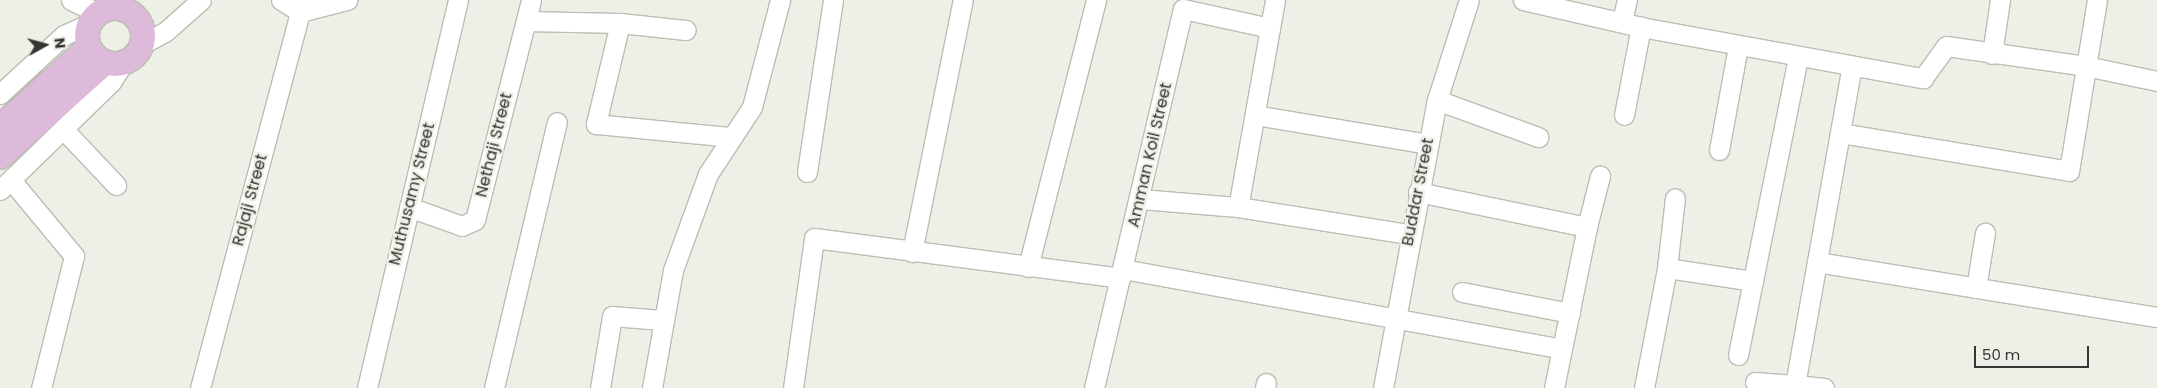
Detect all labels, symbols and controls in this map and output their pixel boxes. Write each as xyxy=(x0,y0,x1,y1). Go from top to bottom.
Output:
north arrow xyxy=(20,20,70,70)
text: N xyxy=(49,37,70,50)
street label: Amman Koil Street xyxy=(1124,81,1176,229)
street label: Nethaji Street xyxy=(472,91,516,199)
street label: Muthusamy Street xyxy=(385,121,439,267)
street label: Buddar Street xyxy=(1398,136,1438,248)
street label: Rajaji Street xyxy=(229,152,271,248)
scale bar xyxy=(1977,336,2092,368)
text: 50 m xyxy=(1982,344,2020,365)

